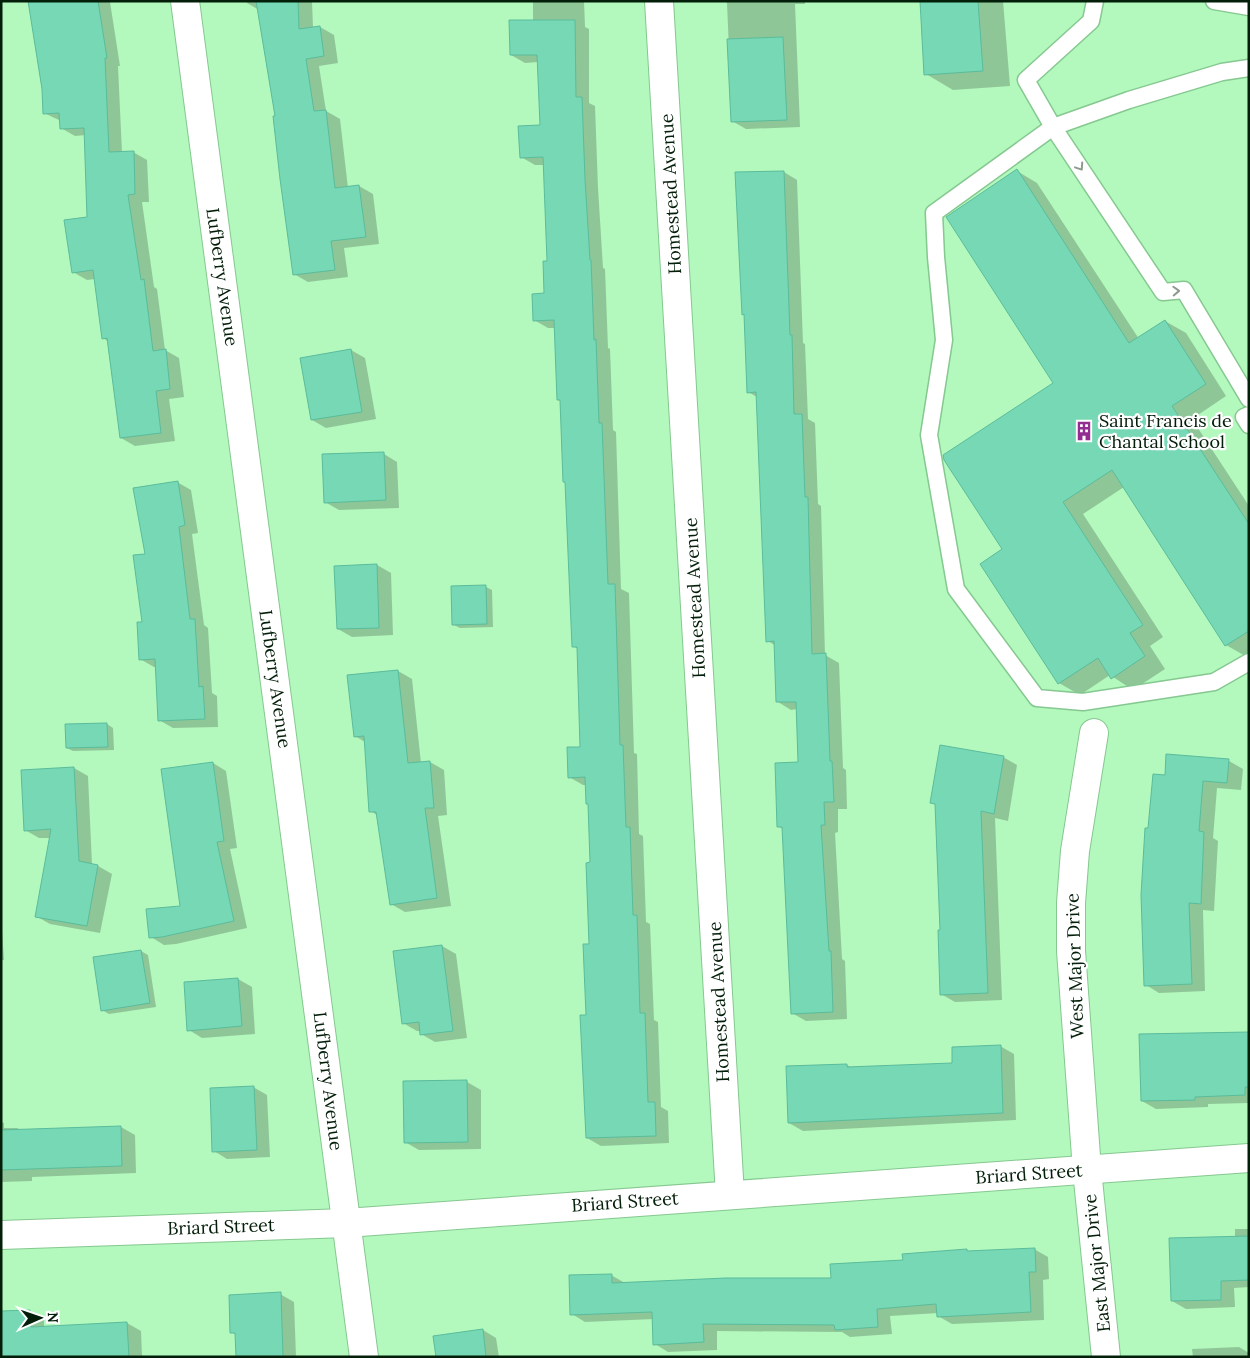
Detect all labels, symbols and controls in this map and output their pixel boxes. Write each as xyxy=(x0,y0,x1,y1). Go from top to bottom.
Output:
street label: Homestead Avenue xyxy=(655,113,686,275)
one-way arrow xyxy=(1074,162,1083,171)
street label: Lufberry Avenue xyxy=(201,206,244,348)
one-way arrow xyxy=(1172,286,1180,297)
place label: Saint Francis de Chantal School xyxy=(1099,409,1232,453)
building icon: Saint Francis de Chantal School xyxy=(1073,420,1095,442)
street label: Homestead Avenue xyxy=(679,517,710,679)
street label: Lufberry Avenue xyxy=(254,608,297,750)
street label: West Major Drive xyxy=(1060,893,1089,1039)
street label: Homestead Avenue xyxy=(703,921,734,1083)
street label: Lufberry Avenue xyxy=(309,1010,348,1152)
street label: Briard Street xyxy=(975,1158,1083,1189)
street label: Briard Street xyxy=(571,1186,679,1217)
street label: East Major Drive xyxy=(1078,1192,1115,1333)
street label: Briard Street xyxy=(167,1213,275,1240)
north arrow xyxy=(15,1293,65,1343)
text: N xyxy=(44,1312,62,1323)

